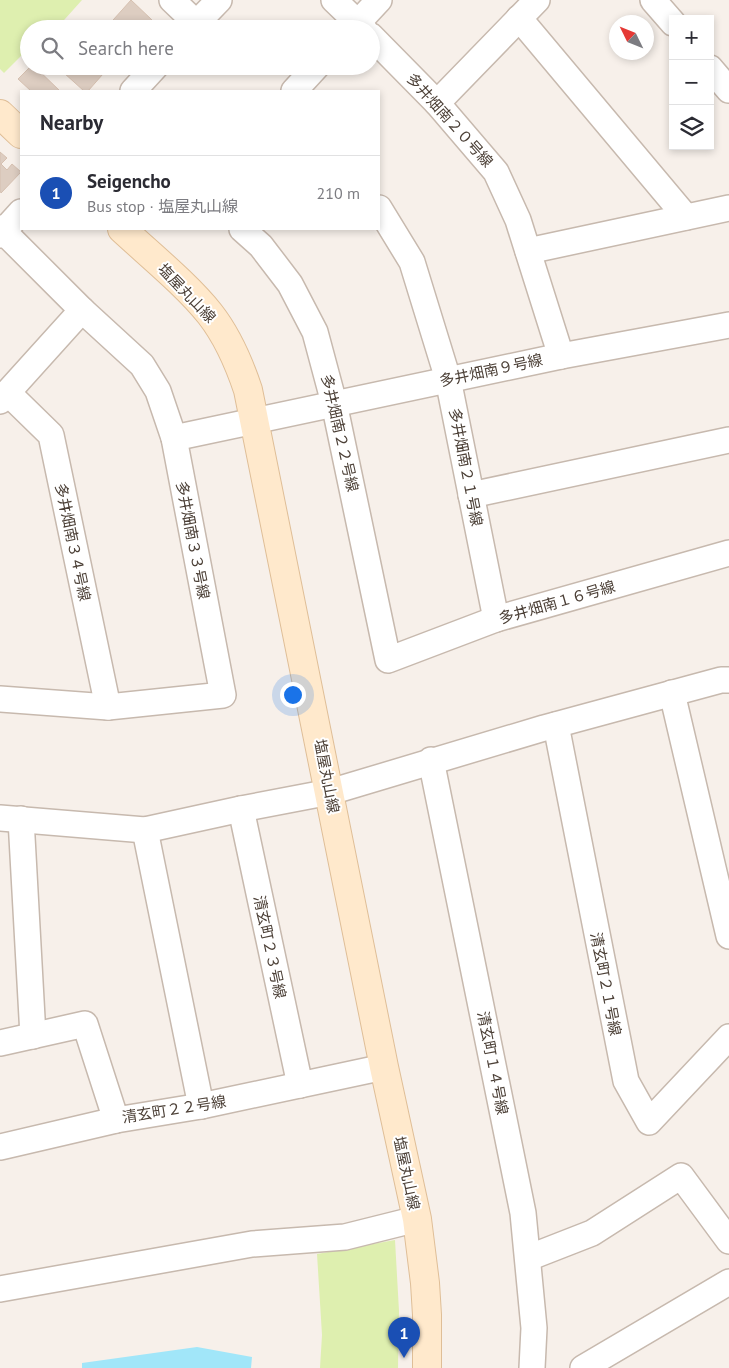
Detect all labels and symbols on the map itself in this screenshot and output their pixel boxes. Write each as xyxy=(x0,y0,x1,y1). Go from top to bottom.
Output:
north arrow xyxy=(609,15,654,60)
street label: 多井畑南２０号線 xyxy=(403,69,497,171)
street label: 塩屋丸山線 xyxy=(154,259,220,327)
street label: 多井畑南９号線 xyxy=(438,350,544,390)
street label: 多井畑南２２号線 xyxy=(317,372,363,494)
street label: 多井畑南２１号線 xyxy=(445,406,487,528)
street label: 多井畑南３３号線 xyxy=(172,479,214,601)
street label: 多井畑南３４号線 xyxy=(51,481,95,603)
street label: 多井畑南１６号線 xyxy=(497,576,617,628)
your location xyxy=(280,682,306,708)
street label: 塩屋丸山線 xyxy=(311,737,343,815)
street label: 清玄町２３号線 xyxy=(250,894,290,1000)
street label: 清玄町２１号線 xyxy=(587,931,625,1037)
street label: 清玄町１４号線 xyxy=(474,1010,512,1116)
street label: 清玄町２２号線 xyxy=(121,1091,227,1127)
street label: 塩屋丸山線 xyxy=(390,1134,424,1212)
pin: 1 xyxy=(388,1317,420,1358)

